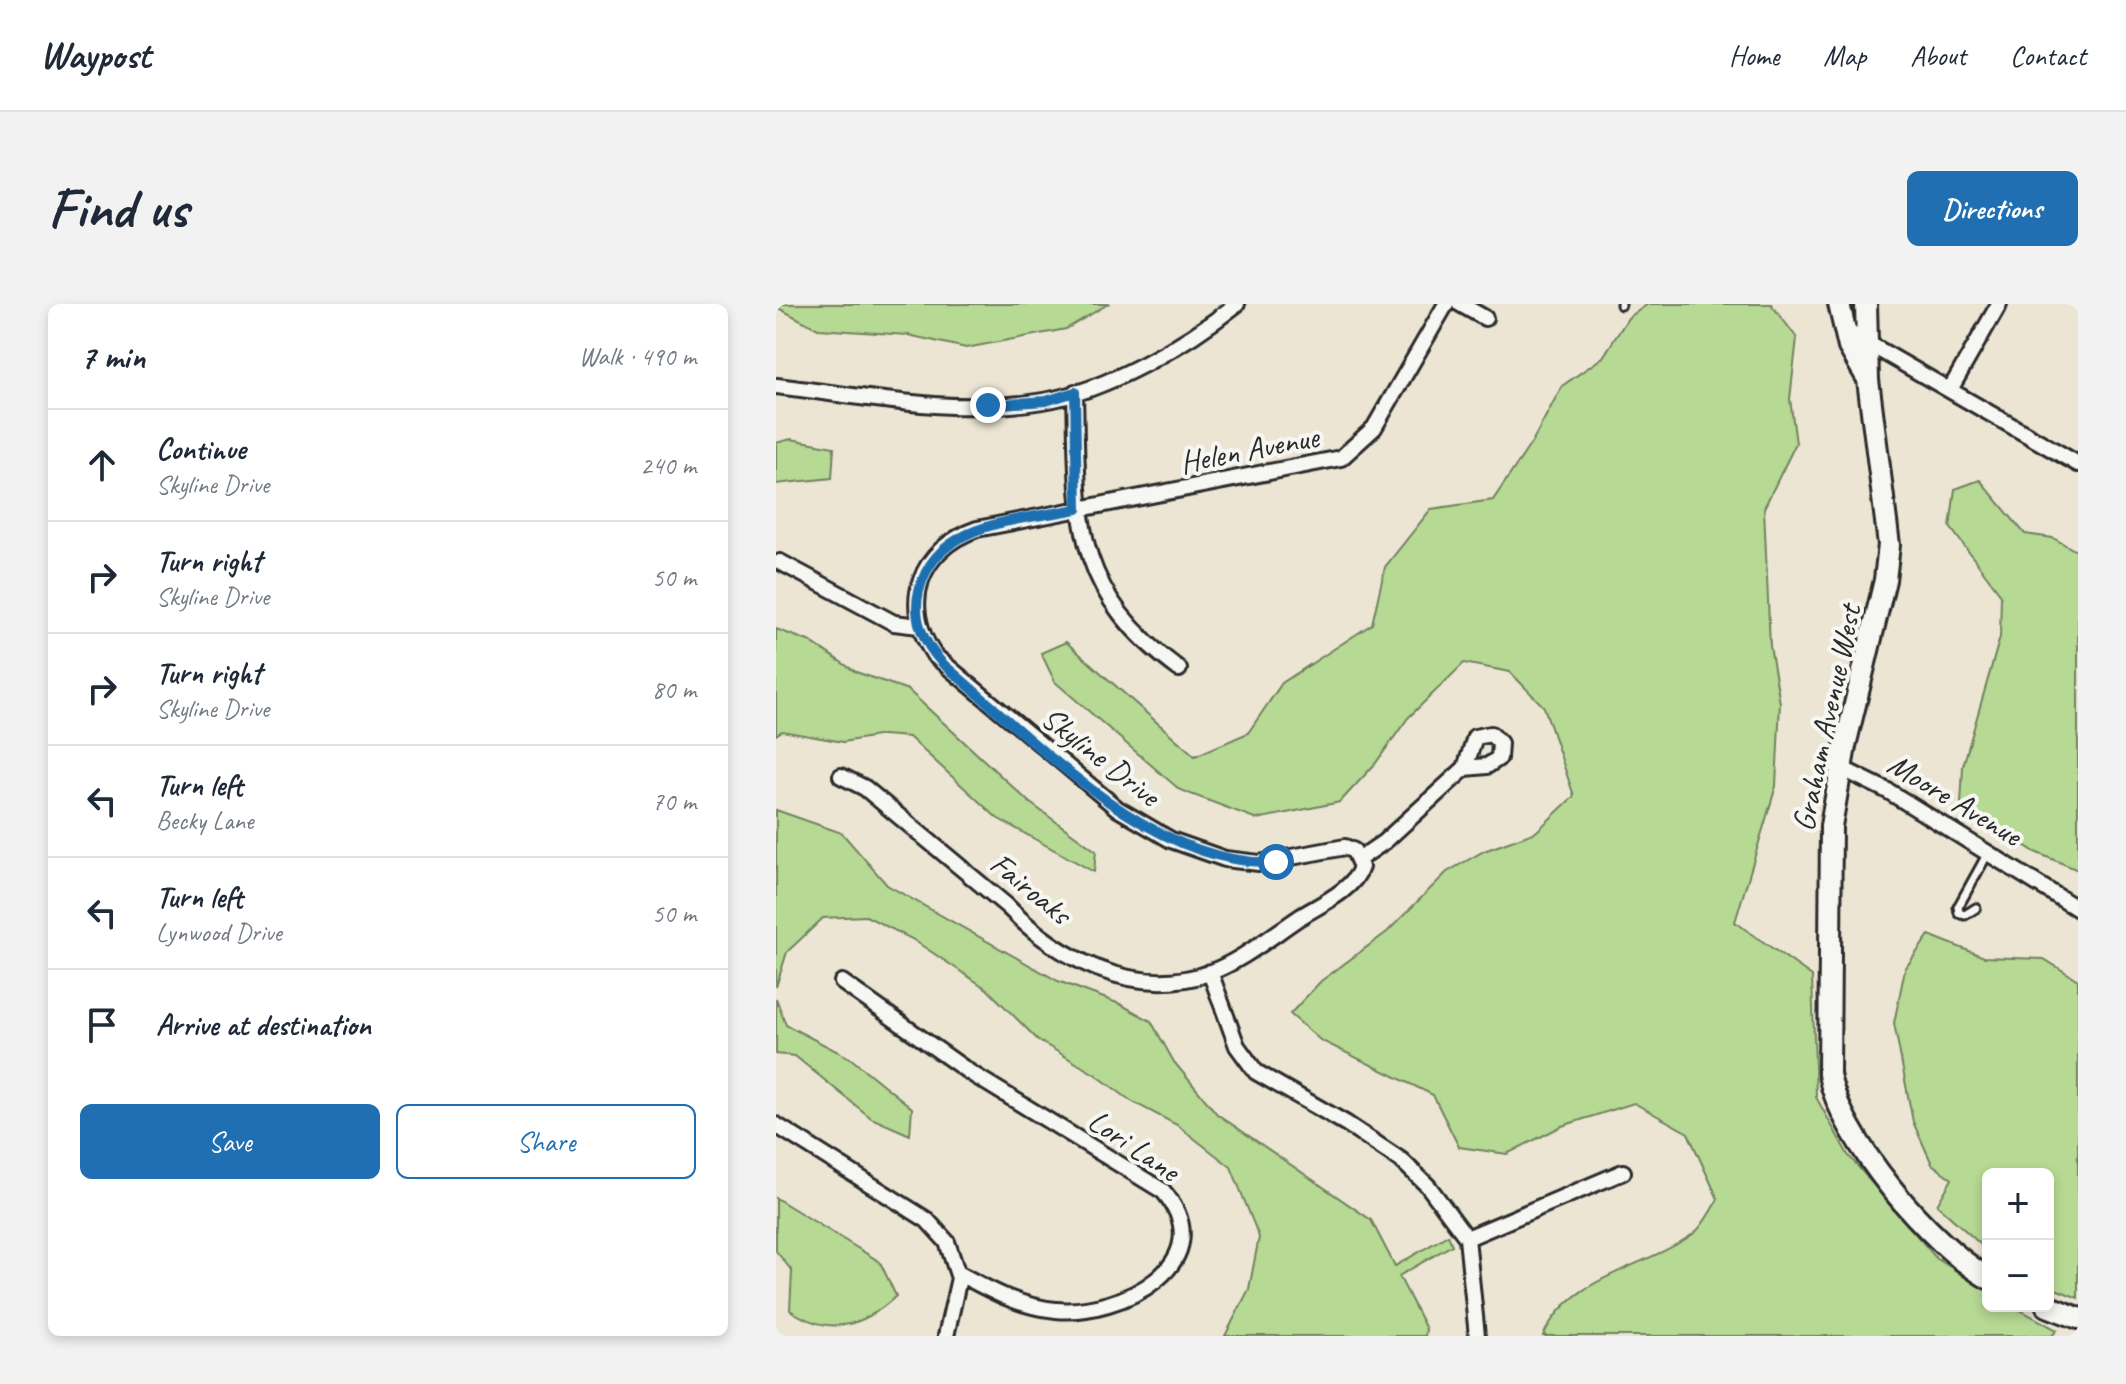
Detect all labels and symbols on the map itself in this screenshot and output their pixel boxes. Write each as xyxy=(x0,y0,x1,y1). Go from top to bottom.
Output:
route end xyxy=(970,387,1006,423)
street label: Helen Avenue xyxy=(1176,416,1324,483)
street label: Graham Avenue West xyxy=(1783,598,1871,835)
street label: Skyline Drive xyxy=(1033,697,1170,817)
street label: Moore Avenue xyxy=(1880,743,2031,857)
street label: Fairoaks xyxy=(982,843,1082,936)
route start xyxy=(1258,844,1294,880)
street label: Lori Lane xyxy=(1080,1100,1190,1192)

